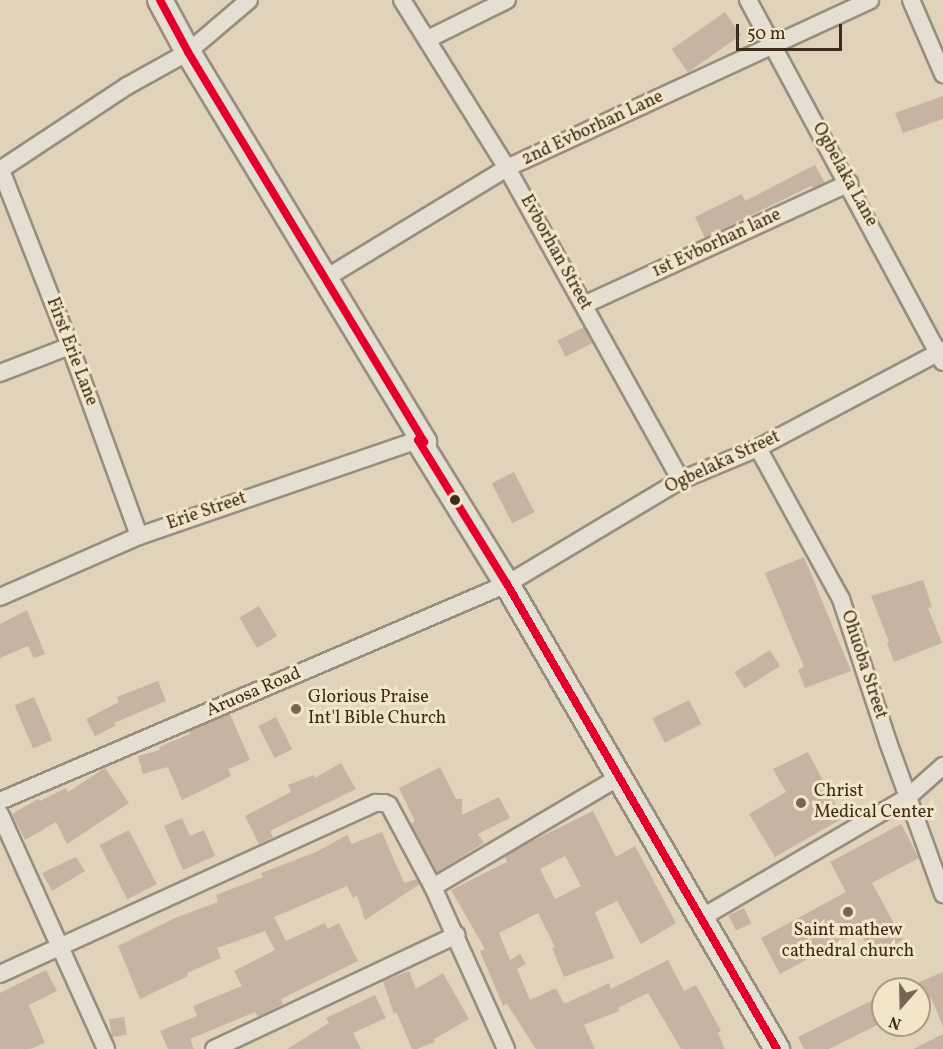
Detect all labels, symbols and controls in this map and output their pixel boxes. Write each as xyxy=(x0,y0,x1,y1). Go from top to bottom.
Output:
scale bar xyxy=(739,12,846,50)
text: 50 m xyxy=(747,22,786,47)
street label: 2nd Evborhan Lane xyxy=(519,87,667,171)
street label: Ogbelaka Lane xyxy=(806,119,882,231)
street label: Evborhan Street xyxy=(514,192,596,314)
street label: 1st Evborhan lane xyxy=(649,205,785,283)
street label: First Erie Lane xyxy=(40,295,102,409)
street label: Ogbelaka Street xyxy=(662,427,784,499)
street label: Erie Street xyxy=(164,488,250,536)
unlabelled marker xyxy=(449,494,461,506)
street label: Ohuoba Street xyxy=(835,608,891,722)
street label: Aruosa Road xyxy=(203,663,305,723)
place label: Glorious Praise Int'l Bible Church xyxy=(308,688,446,730)
marker: Glorious Praise Int'l Bible Church xyxy=(289,702,303,716)
place label: Christ Medical Center xyxy=(814,782,934,824)
marker: Christ Medical Center xyxy=(792,794,810,812)
marker: Saint mathew cathedral church xyxy=(841,905,855,919)
place label: Saint mathew cathedral church xyxy=(782,921,914,964)
north arrow xyxy=(871,977,931,1037)
text: N xyxy=(886,1010,905,1034)

